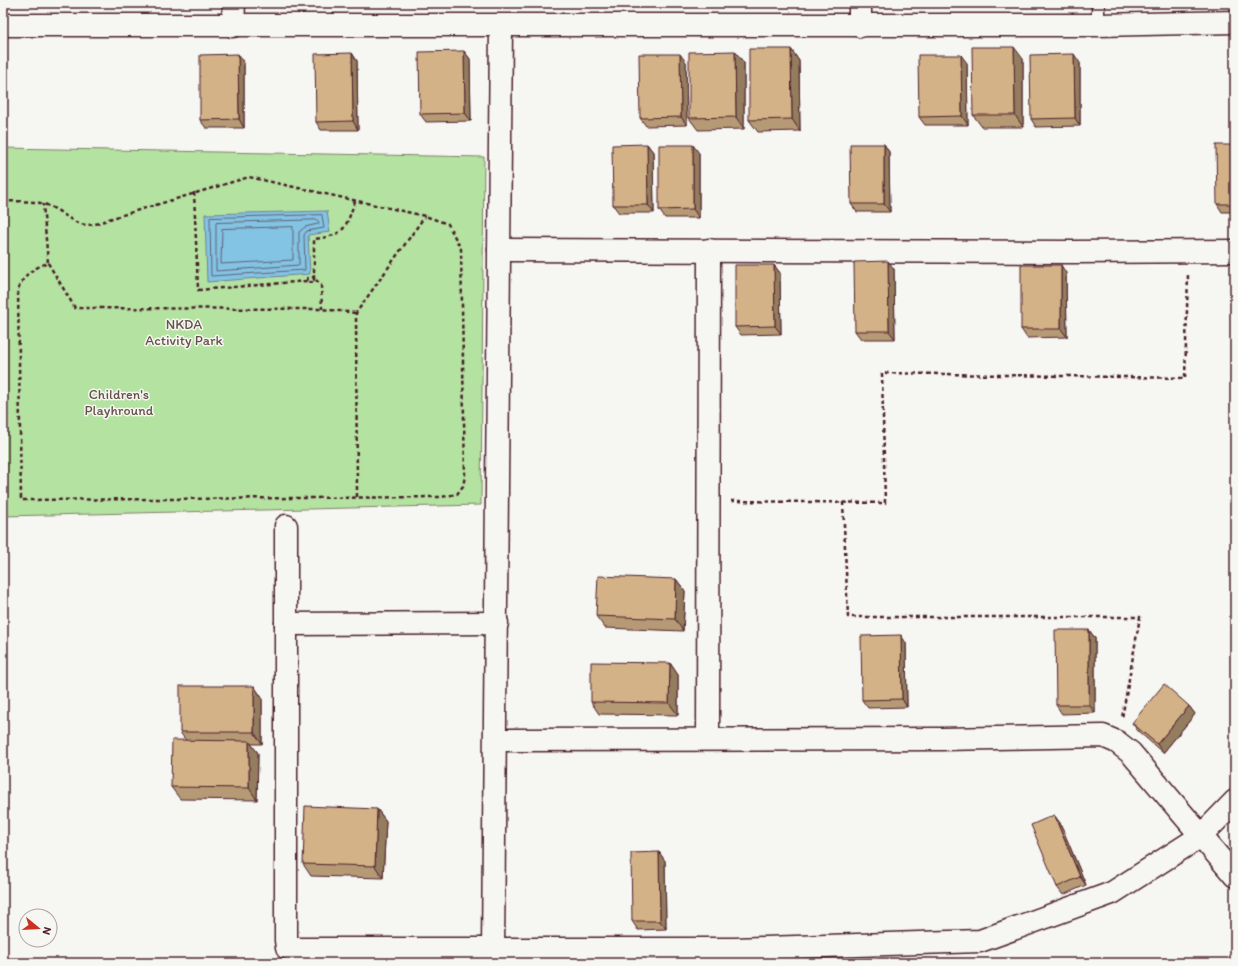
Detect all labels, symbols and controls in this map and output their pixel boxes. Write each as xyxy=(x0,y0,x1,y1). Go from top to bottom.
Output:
park label: NKDA Activity Park xyxy=(145,316,223,349)
park label: Children's Playhround xyxy=(85,386,154,419)
north arrow xyxy=(18,908,58,948)
text: N xyxy=(40,925,54,936)

